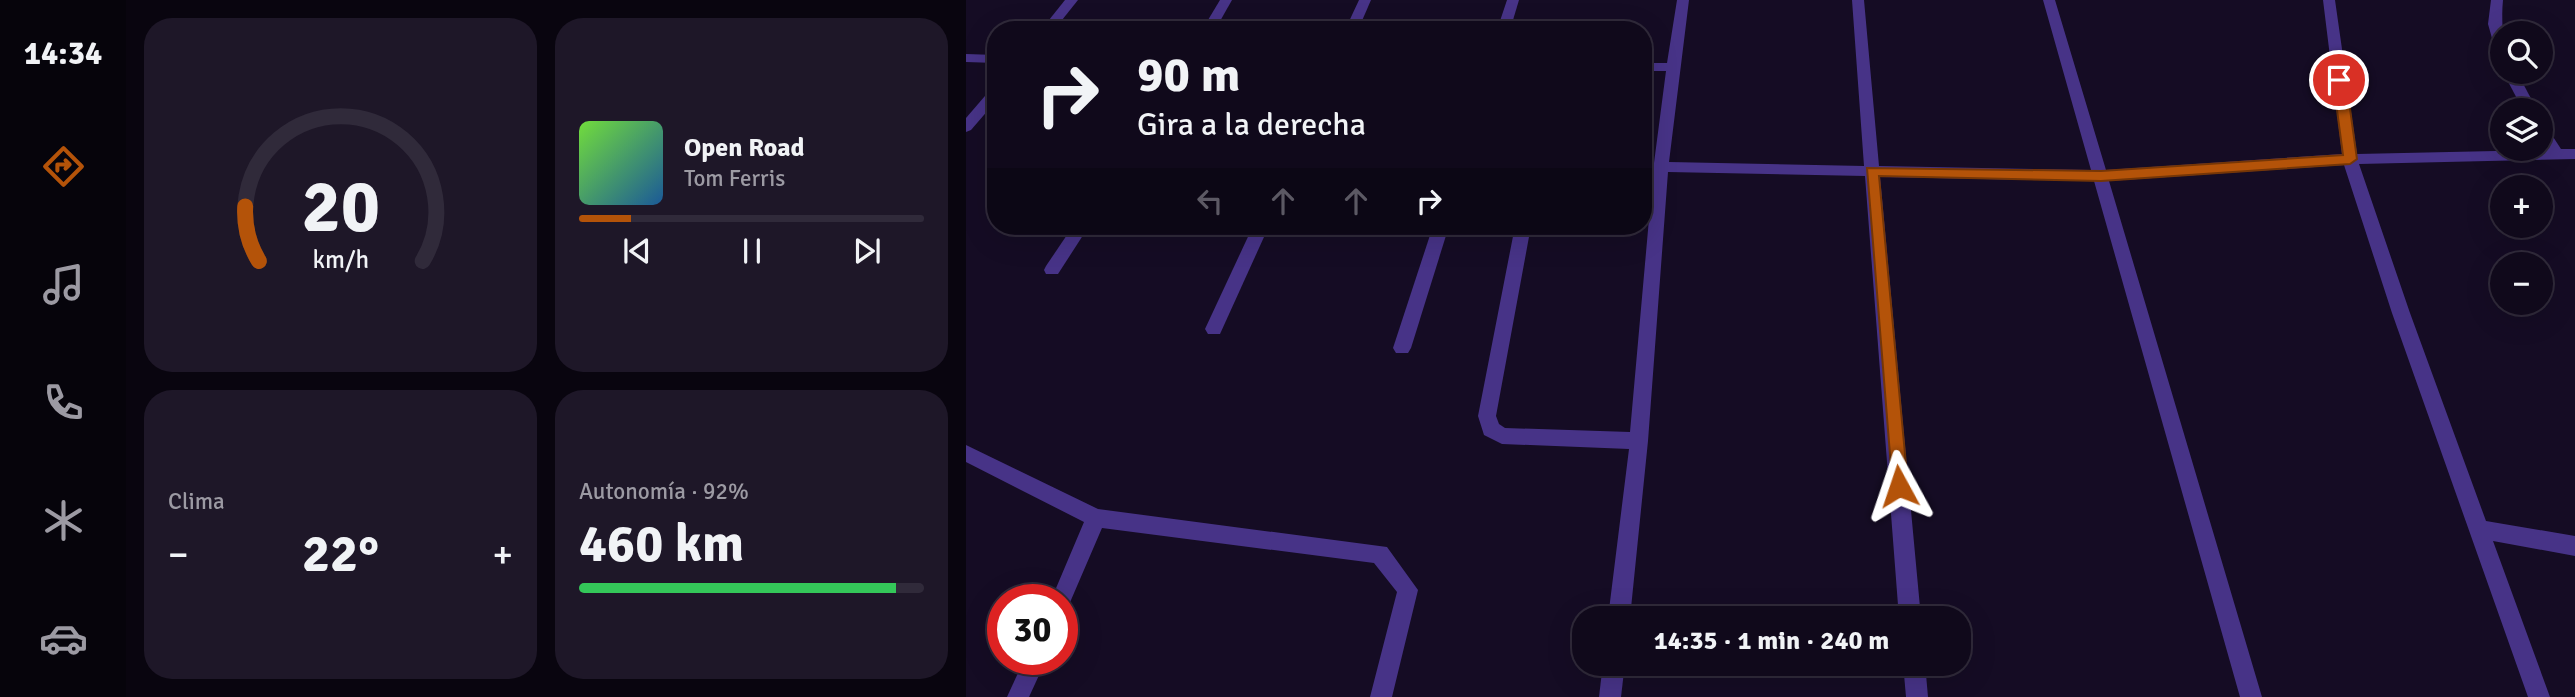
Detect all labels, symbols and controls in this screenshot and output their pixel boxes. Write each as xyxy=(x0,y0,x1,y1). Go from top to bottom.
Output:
map controls xyxy=(2490,21,2553,315)
button: search xyxy=(2490,21,2553,84)
text: 14:34 xyxy=(24,34,102,73)
text: 90 m xyxy=(1137,45,1240,105)
icon: right xyxy=(1022,49,1113,140)
pin xyxy=(2309,50,2369,110)
icon: arrive xyxy=(2320,61,2358,99)
button: layers xyxy=(2490,98,2553,161)
text: Gira a la derecha xyxy=(1137,105,1366,144)
text: Open Road xyxy=(684,132,805,164)
icon: directions xyxy=(39,142,88,191)
text: 20 xyxy=(301,164,380,253)
text: Tom Ferris xyxy=(684,164,785,193)
button: + xyxy=(2490,175,2553,238)
icon: left xyxy=(1191,182,1229,220)
icon: ahead xyxy=(1264,182,1302,220)
icon: ahead xyxy=(1337,182,1375,220)
icon: right xyxy=(1410,182,1448,220)
icon: previous xyxy=(618,232,656,270)
icon: pause xyxy=(733,232,771,270)
icon: next xyxy=(848,232,886,270)
text: km/h xyxy=(312,244,369,275)
button: − xyxy=(2490,252,2553,315)
icon: music xyxy=(39,260,88,309)
icon: phone xyxy=(39,378,88,427)
position arrow xyxy=(1862,449,1936,523)
text: Autonomía · 92% xyxy=(579,477,749,506)
text: Clima xyxy=(168,487,225,516)
icon: climate xyxy=(39,496,88,545)
text: 460 km xyxy=(579,512,744,576)
text: 22° xyxy=(302,522,379,586)
text: − xyxy=(168,531,189,578)
text: + xyxy=(492,531,513,578)
speed limit sign: 30 xyxy=(987,584,1078,675)
icon: car xyxy=(39,614,88,663)
text: 14:35 · 1 min · 240 m xyxy=(1654,625,1889,657)

